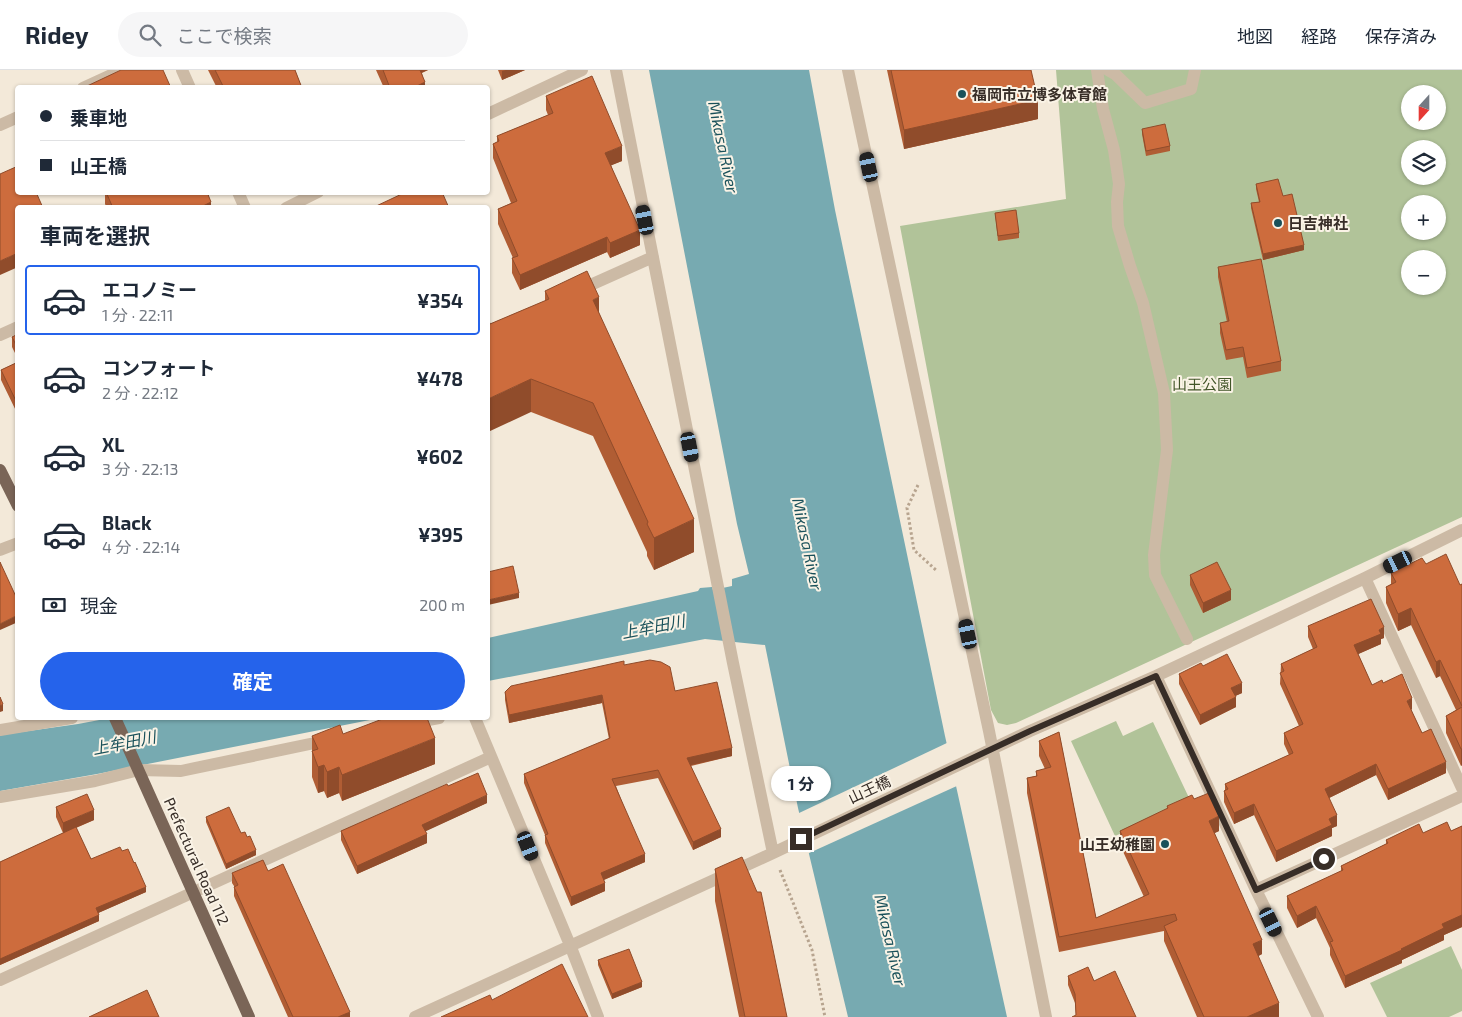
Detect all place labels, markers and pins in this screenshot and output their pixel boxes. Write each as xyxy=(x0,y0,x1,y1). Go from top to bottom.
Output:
place label: 福岡市立博多体育館 xyxy=(971,85,1107,103)
marker: 福岡市立博多体育館 xyxy=(956,88,968,100)
place label: 日吉神社 xyxy=(1288,214,1348,232)
marker: 日吉神社 xyxy=(1272,217,1284,229)
place label: 山王幼稚園 xyxy=(1080,835,1155,853)
marker: 山王幼稚園 xyxy=(1159,838,1171,850)

